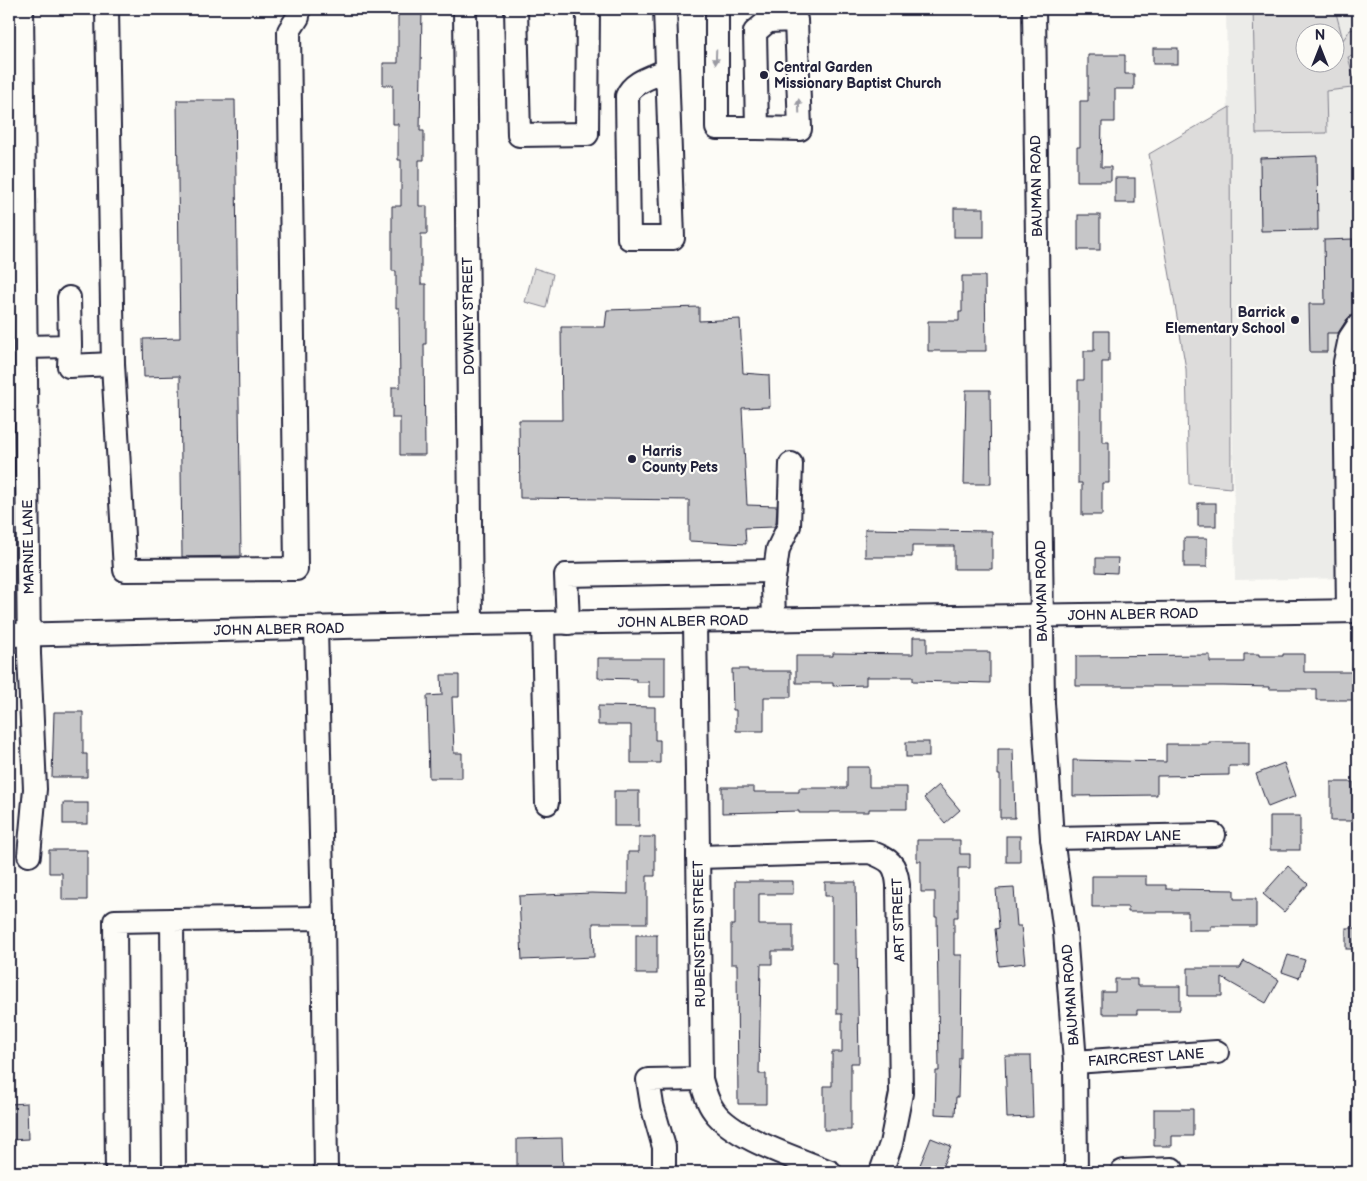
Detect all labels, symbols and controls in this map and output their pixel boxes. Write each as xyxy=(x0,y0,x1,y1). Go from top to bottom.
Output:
north arrow xyxy=(1294,22,1344,72)
text: N xyxy=(1315,27,1325,44)
one-way arrow xyxy=(712,50,720,66)
place label: Central Garden Missionary Baptist Church xyxy=(774,59,942,92)
marker: Central Garden Missionary Baptist Church xyxy=(758,69,770,81)
one-way arrow xyxy=(795,97,803,113)
street label: BAUMAN ROAD xyxy=(1027,135,1046,237)
street label: DOWNEY STREET xyxy=(459,256,478,375)
place label: Barrick Elementary School xyxy=(1165,304,1286,337)
marker: Barrick Elementary School xyxy=(1289,314,1301,326)
place label: Harris County Pets xyxy=(642,443,718,476)
marker: Harris County Pets xyxy=(626,453,638,465)
street label: MARNIE LANE xyxy=(19,499,38,595)
street label: BAUMAN ROAD xyxy=(1032,540,1051,642)
street label: JOHN ALBER ROAD xyxy=(1068,605,1199,624)
street label: JOHN ALBER ROAD xyxy=(618,612,749,631)
street label: JOHN ALBER ROAD xyxy=(214,620,345,639)
street label: FAIRDAY LANE xyxy=(1085,827,1181,846)
street label: RUBENSTEIN STREET xyxy=(690,860,709,1008)
street label: ART STREET xyxy=(889,877,908,962)
street label: BAUMAN ROAD xyxy=(1058,944,1083,1046)
street label: FAIRCREST LANE xyxy=(1087,1045,1205,1070)

